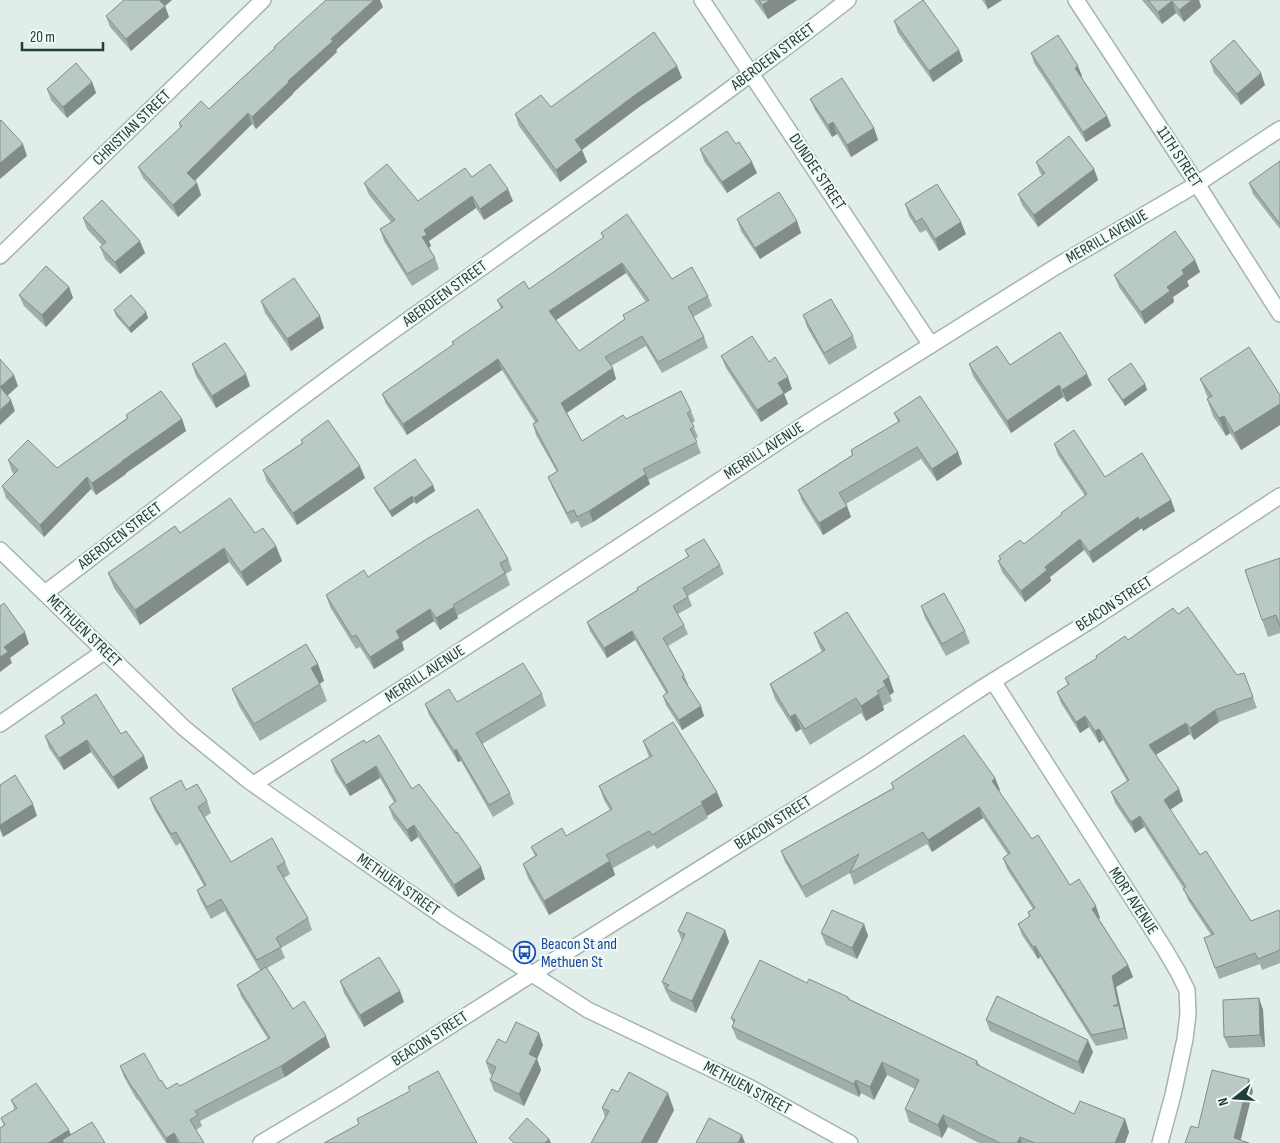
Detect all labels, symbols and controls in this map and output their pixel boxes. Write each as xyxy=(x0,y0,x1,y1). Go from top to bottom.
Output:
street label: ABERDEEN STREET xyxy=(727,19,819,95)
scale bar xyxy=(22,20,104,52)
text: 20 m xyxy=(30,28,55,47)
street label: CHRISTIAN STREET xyxy=(89,86,175,170)
street label: 11TH STREET xyxy=(1152,123,1206,191)
street label: DUNDEE STREET xyxy=(785,130,850,214)
street label: MERRILL AVENUE xyxy=(1063,206,1151,268)
street label: ABERDEEN STREET xyxy=(398,257,491,332)
street label: MERRILL AVENUE xyxy=(721,418,807,484)
street label: ABERDEEN STREET xyxy=(74,498,166,574)
street label: BEACON STREET xyxy=(1072,572,1156,636)
street label: METHUEN STREET xyxy=(43,591,126,672)
street label: MERRILL AVENUE xyxy=(382,641,468,707)
street label: BEACON STREET xyxy=(731,792,815,854)
street label: METHUEN STREET xyxy=(353,850,443,921)
street label: MORT AVENUE xyxy=(1104,864,1162,938)
place label: Beacon St and Methuen St xyxy=(541,935,617,972)
bus stop icon: Beacon St and Methuen St xyxy=(513,941,537,965)
street label: BEACON STREET xyxy=(388,1007,472,1071)
street label: METHUEN STREET xyxy=(700,1057,794,1119)
north arrow xyxy=(1210,1073,1260,1123)
text: N xyxy=(1214,1096,1232,1108)

